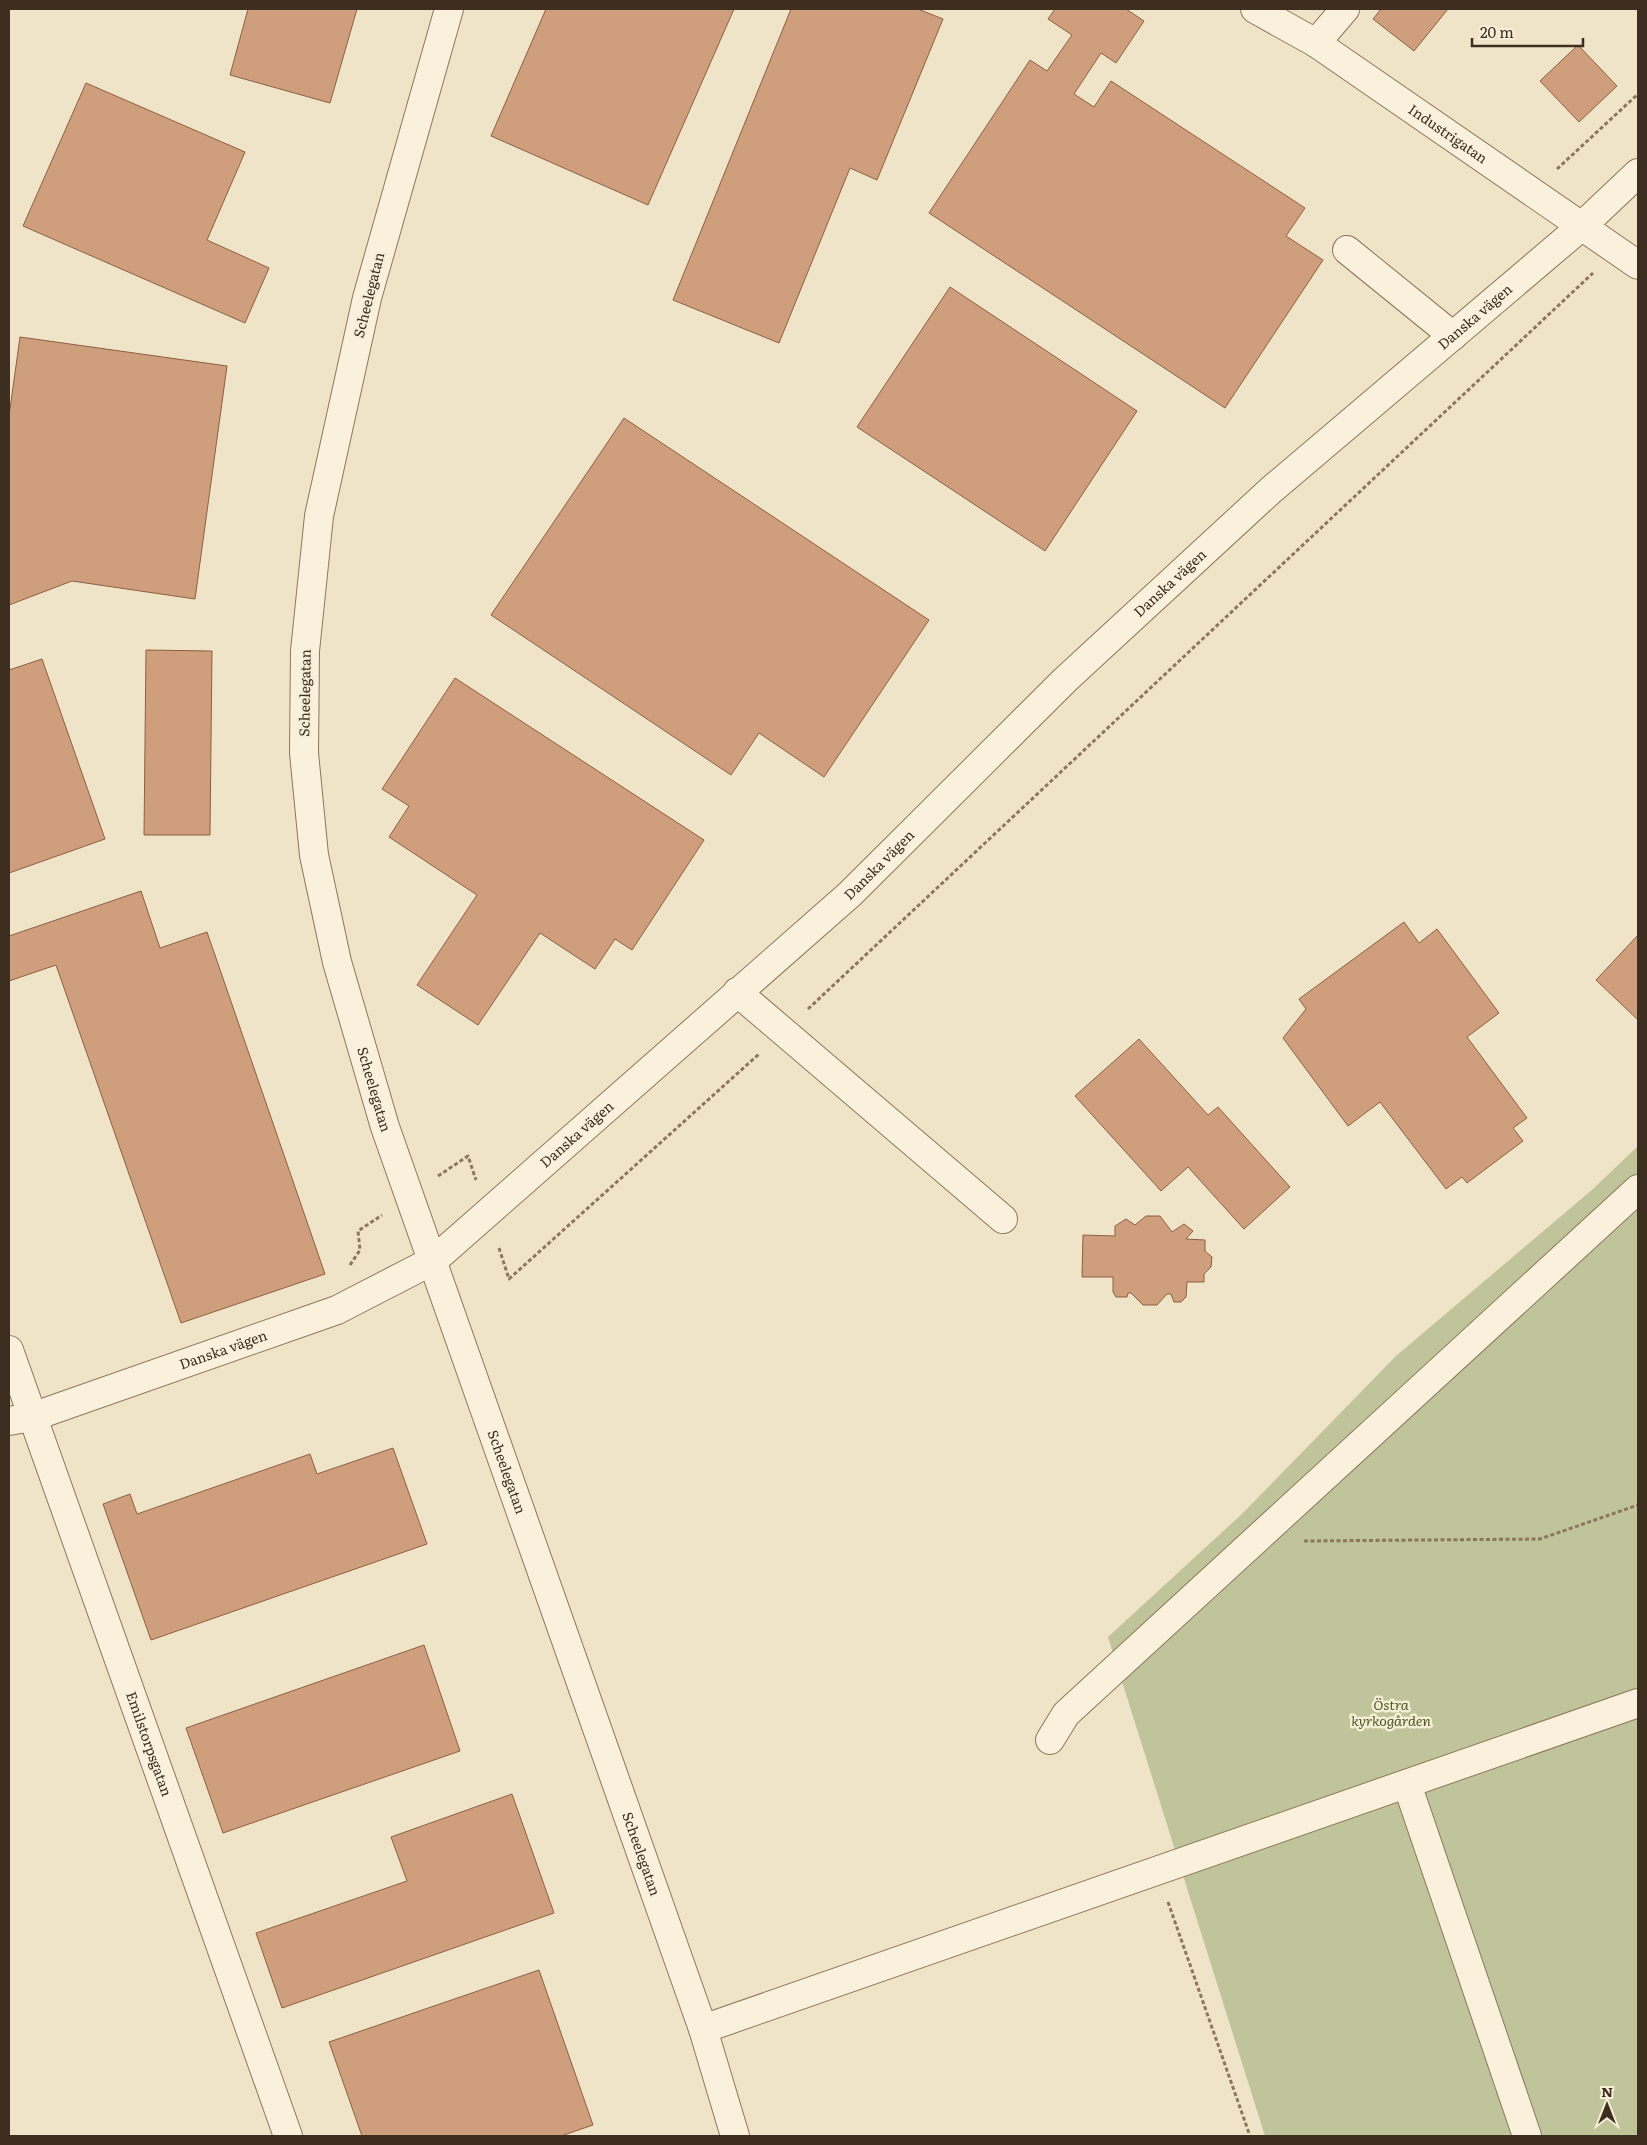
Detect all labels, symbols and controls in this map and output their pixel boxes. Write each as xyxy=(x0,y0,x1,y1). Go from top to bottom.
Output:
scale bar xyxy=(1472,15,1583,47)
text: 20 m xyxy=(1480,20,1514,43)
street label: Industrigatan xyxy=(1405,99,1492,167)
street label: Scheelegatan xyxy=(348,250,388,340)
street label: Danska vägen xyxy=(1433,279,1516,353)
street label: Danska vägen xyxy=(1129,544,1210,621)
street label: Scheelegatan xyxy=(293,649,315,737)
street label: Danska vägen xyxy=(839,825,918,904)
street label: Scheelegatan xyxy=(353,1044,397,1134)
street label: Danska vägen xyxy=(535,1096,617,1171)
street label: Danska vägen xyxy=(176,1324,270,1374)
street label: Scheelegatan xyxy=(484,1427,532,1516)
street label: Emilstorpsgatan xyxy=(122,1688,178,1799)
park label: Östra kyrkogården xyxy=(1351,1694,1431,1730)
street label: Scheelegatan xyxy=(618,1809,666,1898)
north arrow xyxy=(1582,2080,1632,2130)
text: N xyxy=(1601,2081,1613,2101)

